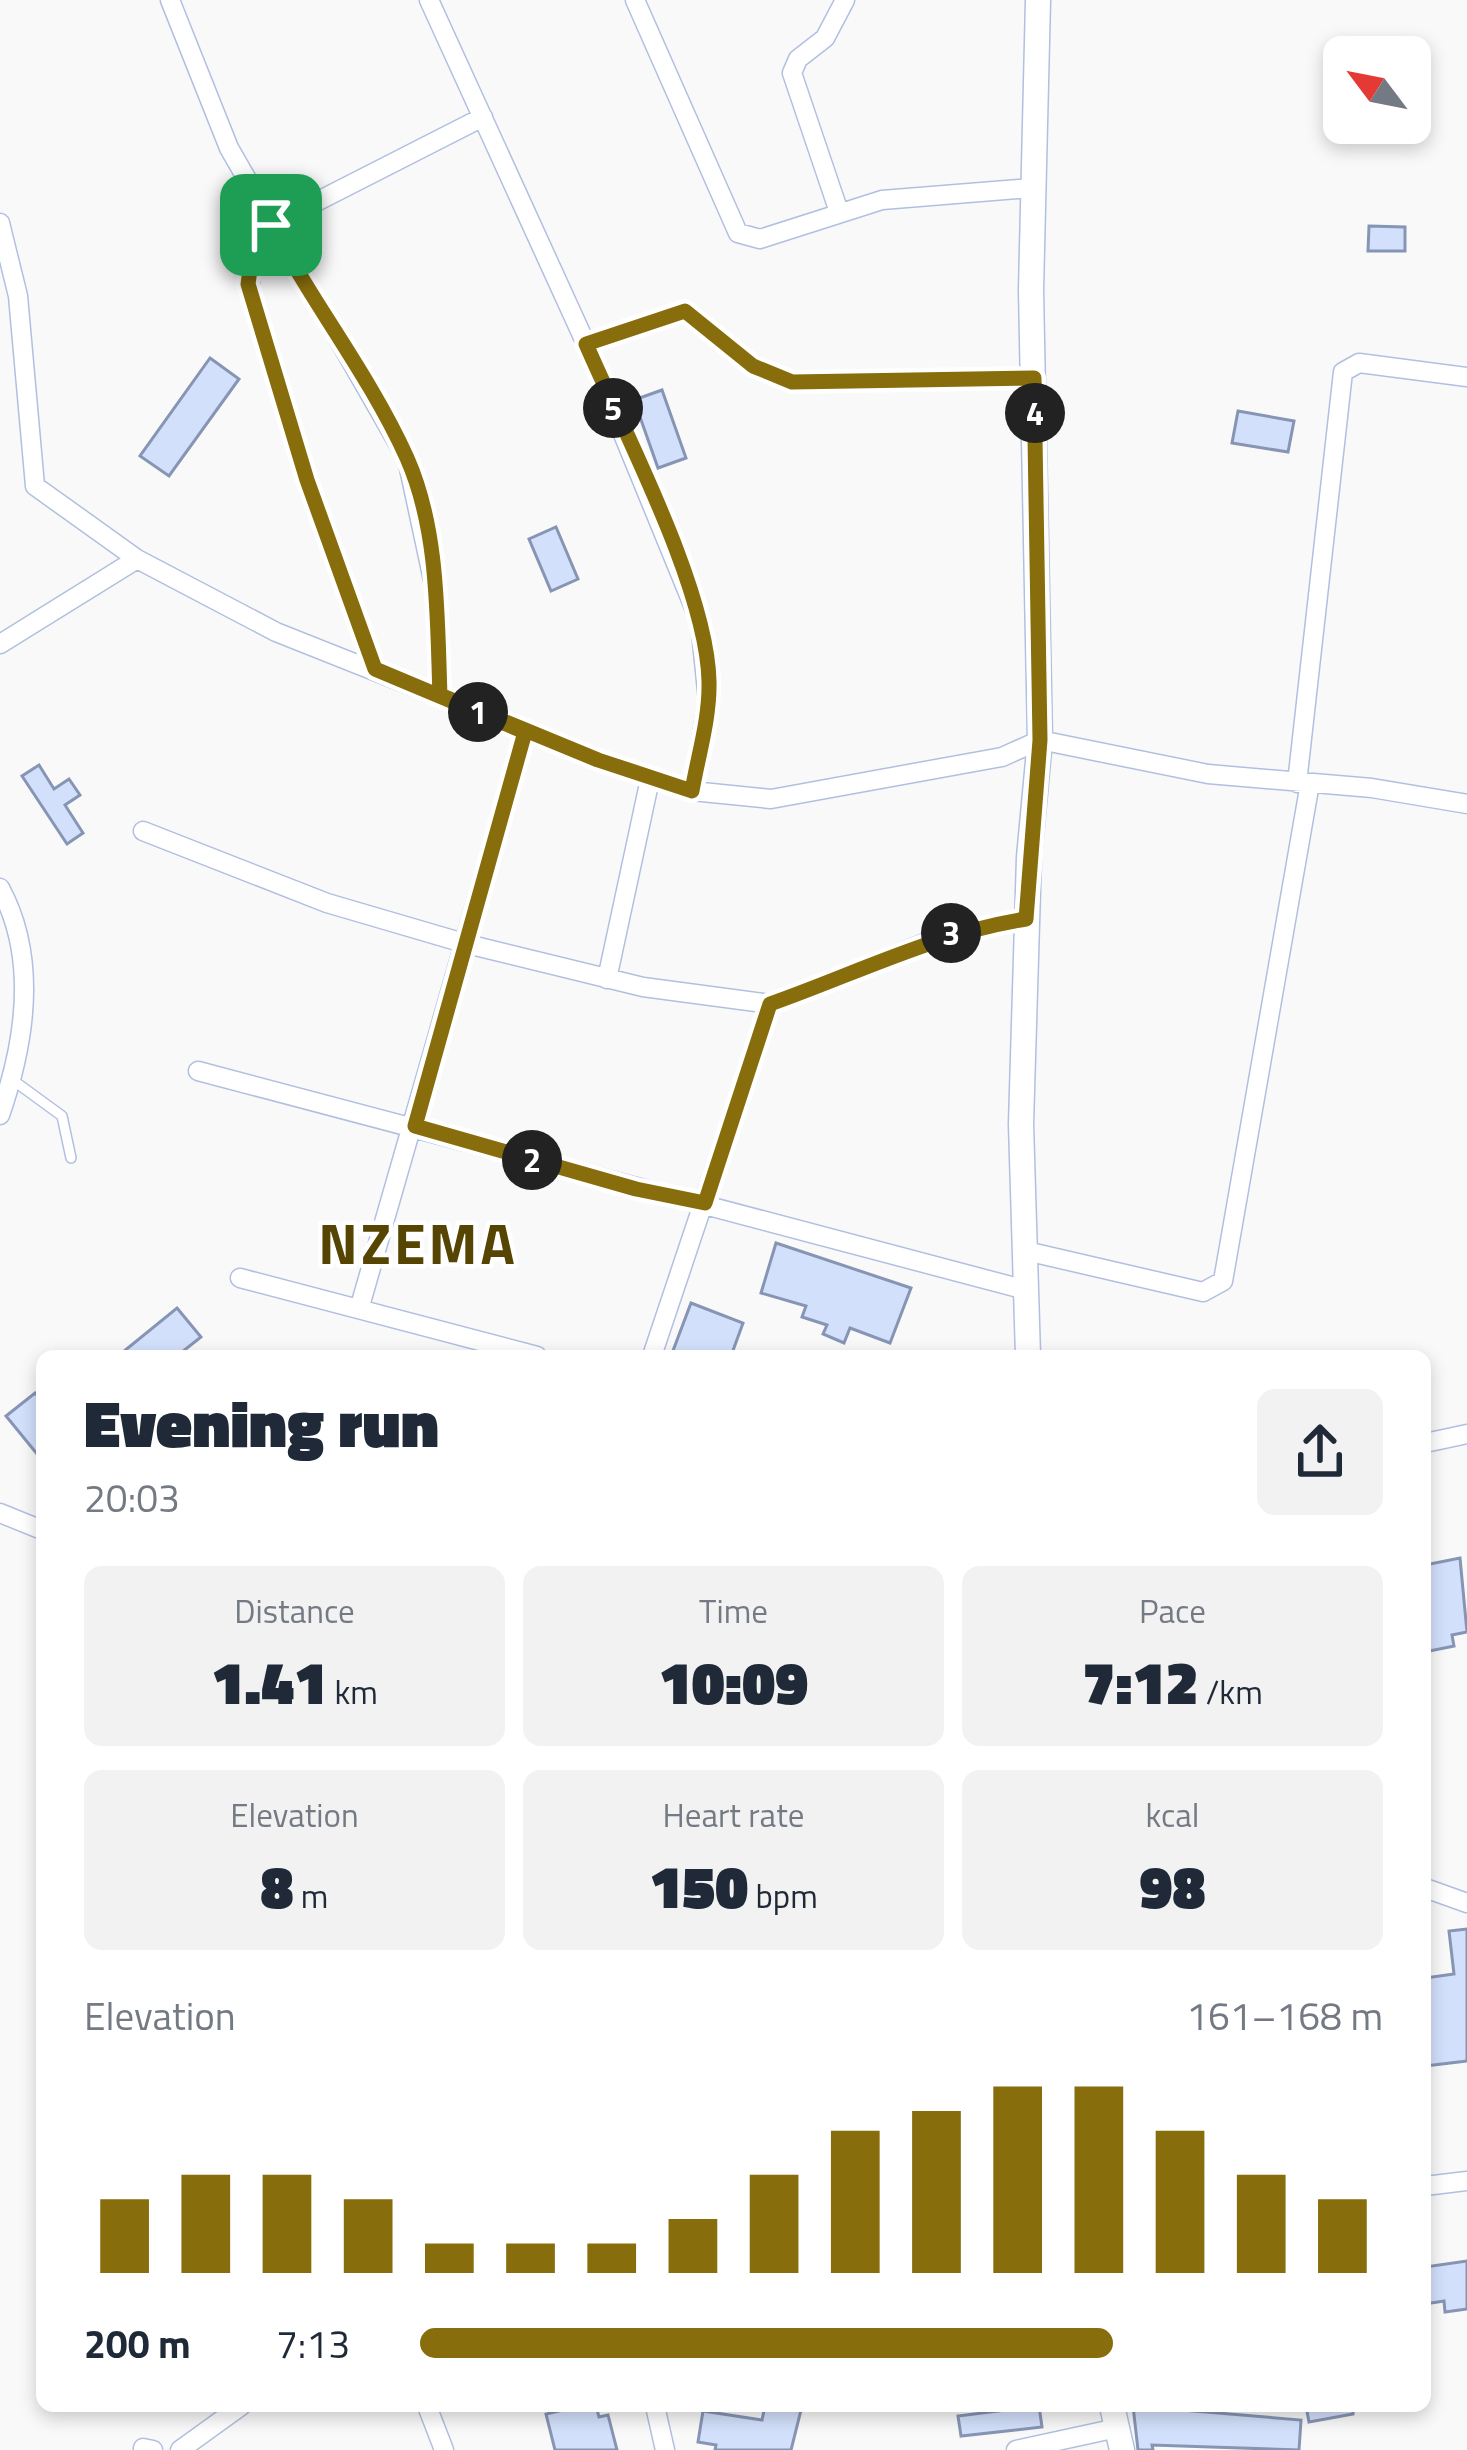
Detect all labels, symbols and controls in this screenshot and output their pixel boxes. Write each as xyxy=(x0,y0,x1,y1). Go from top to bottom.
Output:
north arrow xyxy=(1323,36,1431,144)
map controls xyxy=(1323,36,1431,144)
pin xyxy=(220,174,322,276)
icon: arrive xyxy=(238,192,304,258)
pin: 5 xyxy=(583,378,643,438)
text: 5 xyxy=(604,383,622,433)
pin: 4 xyxy=(1005,383,1065,443)
text: 4 xyxy=(1026,388,1044,438)
pin: 1 xyxy=(448,682,508,742)
text: 1 xyxy=(469,687,487,737)
pin: 3 xyxy=(921,903,981,963)
text: 3 xyxy=(942,908,960,958)
pin: 2 xyxy=(502,1130,562,1190)
text: 2 xyxy=(523,1135,541,1185)
district label: NZEMA xyxy=(318,1199,518,1286)
text: Evening run xyxy=(84,1372,439,1473)
button: share xyxy=(1257,1389,1383,1515)
text: 20:03 xyxy=(84,1468,180,1527)
text: Distance xyxy=(234,1586,355,1636)
text: Time xyxy=(699,1586,768,1636)
text: Pace xyxy=(1139,1586,1206,1636)
text: 1.41 xyxy=(211,1636,327,1727)
text: 10:09 xyxy=(659,1636,808,1727)
text: 7:12 xyxy=(1082,1636,1199,1727)
text: km xyxy=(327,1667,378,1717)
text: /km xyxy=(1199,1667,1263,1717)
text: Elevation xyxy=(230,1790,359,1840)
text: Heart rate xyxy=(663,1790,804,1840)
text: kcal xyxy=(1146,1790,1199,1840)
text: 8 xyxy=(261,1840,294,1931)
text: 150 xyxy=(649,1840,748,1931)
text: 98 xyxy=(1140,1840,1206,1931)
text: m xyxy=(294,1871,328,1921)
text: bpm xyxy=(748,1871,818,1921)
text: Elevation xyxy=(84,1986,236,2045)
text: 161–168 m xyxy=(1186,1986,1383,2045)
text: 200 m xyxy=(84,2314,191,2373)
text: 7:13 xyxy=(276,2314,350,2373)

